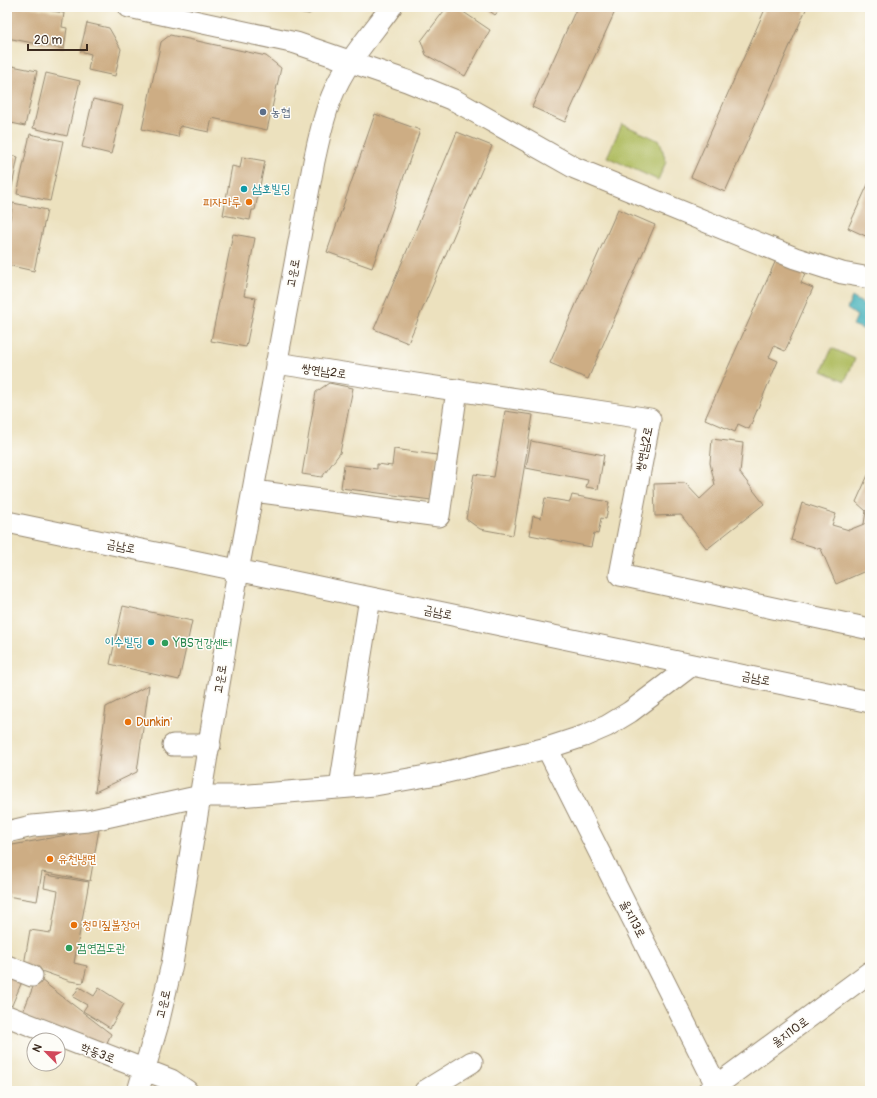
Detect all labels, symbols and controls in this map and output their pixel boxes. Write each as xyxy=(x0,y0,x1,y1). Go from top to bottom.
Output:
scale bar xyxy=(28,26,87,52)
text: 20 m xyxy=(34,33,63,48)
place label: 농협 xyxy=(271,105,290,120)
marker: 농협 xyxy=(258,107,268,117)
place label: 삼호빌딩 xyxy=(252,182,291,197)
marker: 삼호빌딩 xyxy=(239,184,249,194)
place label: 피자마루 xyxy=(202,195,241,210)
marker: 피자마루 xyxy=(244,197,254,207)
street label: 고운로 xyxy=(284,258,303,289)
street label: 쌍연남2로 xyxy=(300,361,347,382)
street label: 쌍연남2로 xyxy=(633,425,656,473)
street label: 금남로 xyxy=(105,536,137,557)
street label: 금남로 xyxy=(422,602,454,623)
place label: 이수빌딩 xyxy=(104,635,143,650)
place label: YBS건강센터 xyxy=(172,636,232,651)
marker: 이수빌딩 xyxy=(146,637,156,647)
marker: YBS건강센터 xyxy=(160,638,170,648)
street label: 고운로 xyxy=(211,664,230,695)
street label: 금남로 xyxy=(740,668,772,689)
place label: Dunkin' xyxy=(136,715,172,730)
marker: Dunkin' xyxy=(123,717,133,727)
place label: 유천냉면 xyxy=(58,852,97,867)
marker: 유천냉면 xyxy=(45,854,55,864)
street label: 율지13로 xyxy=(617,898,648,941)
place label: 청미짚불장어 xyxy=(82,918,140,933)
marker: 청미짚불장어 xyxy=(69,920,79,930)
place label: 검연검도관 xyxy=(77,941,126,956)
marker: 검연검도관 xyxy=(64,943,74,953)
street label: 고운로 xyxy=(153,988,174,1020)
street label: 율지10로 xyxy=(769,1014,812,1051)
north arrow xyxy=(26,1032,66,1072)
street label: 학동3로 xyxy=(78,1040,117,1067)
text: N xyxy=(30,1042,45,1054)

